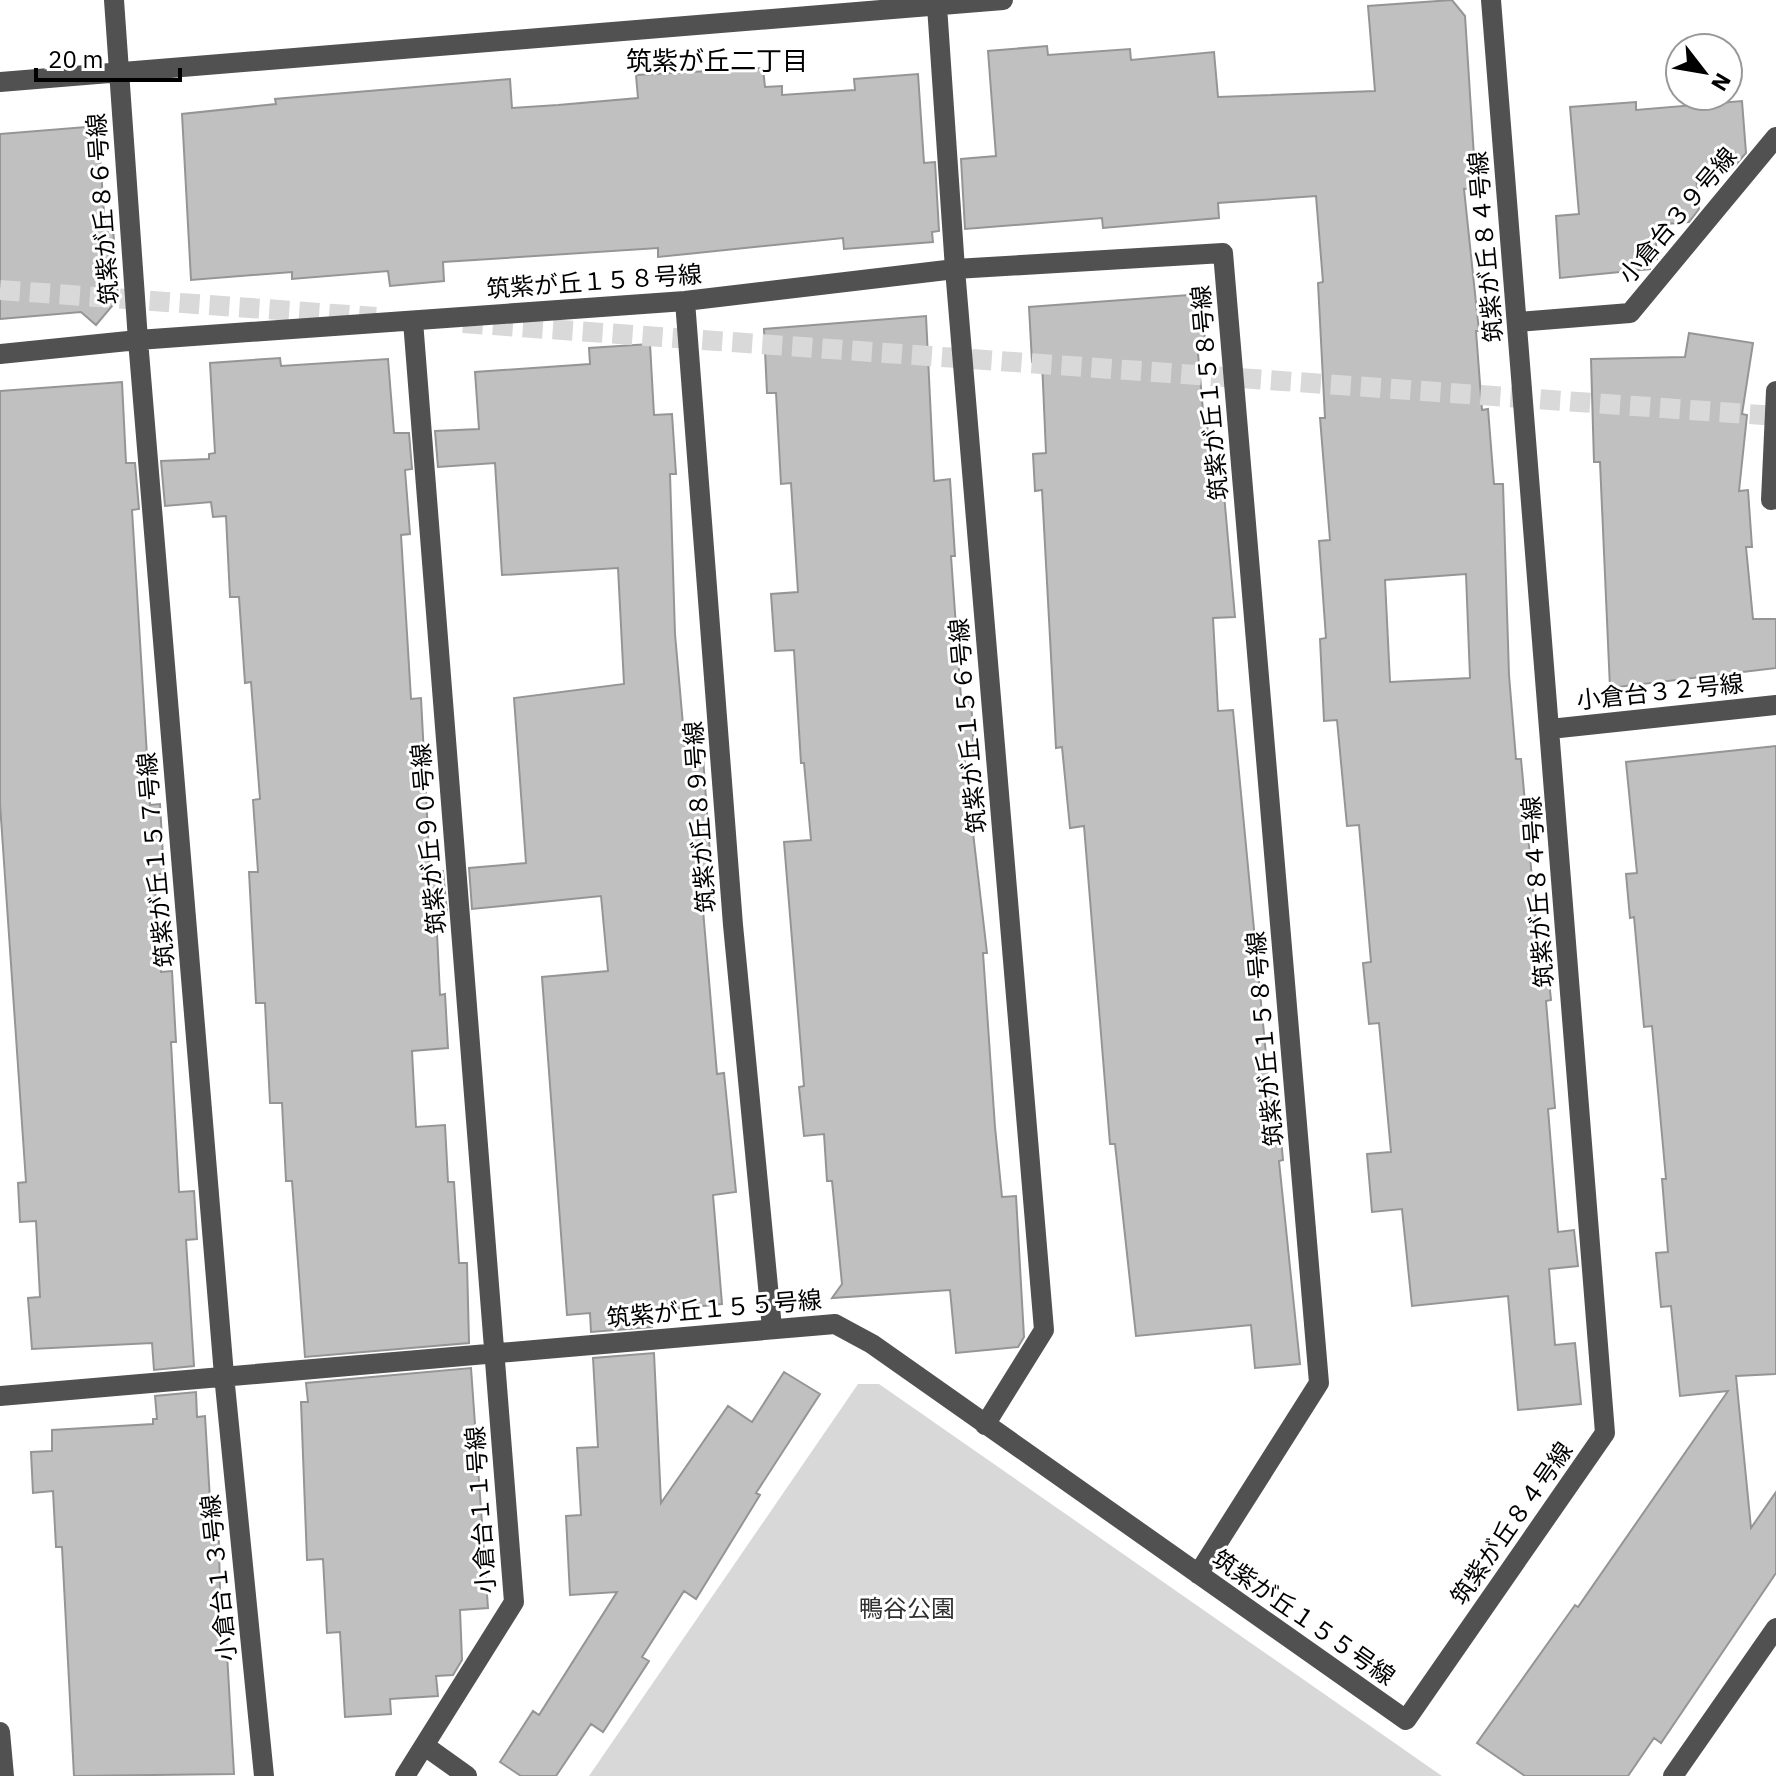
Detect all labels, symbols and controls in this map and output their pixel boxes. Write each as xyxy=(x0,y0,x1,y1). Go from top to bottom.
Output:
scale bar xyxy=(36,32,180,82)
north arrow xyxy=(1664,32,1744,112)
text: 20 m xyxy=(48,43,103,75)
district label: 筑紫が丘二丁目 xyxy=(626,43,808,77)
text: N xyxy=(1705,68,1738,97)
street label: 筑紫が丘８６号線 xyxy=(79,112,125,306)
street label: 小倉台３９号線 xyxy=(1611,140,1743,290)
street label: 筑紫が丘８４号線 xyxy=(1461,150,1509,344)
street label: 筑紫が丘１５８号線 xyxy=(485,258,703,304)
street label: 筑紫が丘１５８号線 xyxy=(1184,284,1234,502)
street label: 筑紫が丘１５６号線 xyxy=(942,617,992,835)
street label: 小倉台３２号線 xyxy=(1575,666,1745,716)
street label: 筑紫が丘８９号線 xyxy=(676,720,722,914)
street label: 筑紫が丘９０号線 xyxy=(404,742,452,936)
street label: 筑紫が丘１５７号線 xyxy=(130,751,180,969)
street label: 筑紫が丘８４号線 xyxy=(1514,795,1560,989)
street label: 筑紫が丘１５８号線 xyxy=(1239,930,1289,1148)
street label: 筑紫が丘１５５号線 xyxy=(605,1283,823,1333)
street label: 小倉台１１号線 xyxy=(458,1425,502,1595)
street label: 筑紫が丘８４号線 xyxy=(1443,1435,1579,1611)
street label: 小倉台１３号線 xyxy=(193,1493,243,1663)
street label: 筑紫が丘１５５号線 xyxy=(1206,1542,1402,1692)
park label: 鴨谷公園 xyxy=(859,1592,955,1624)

